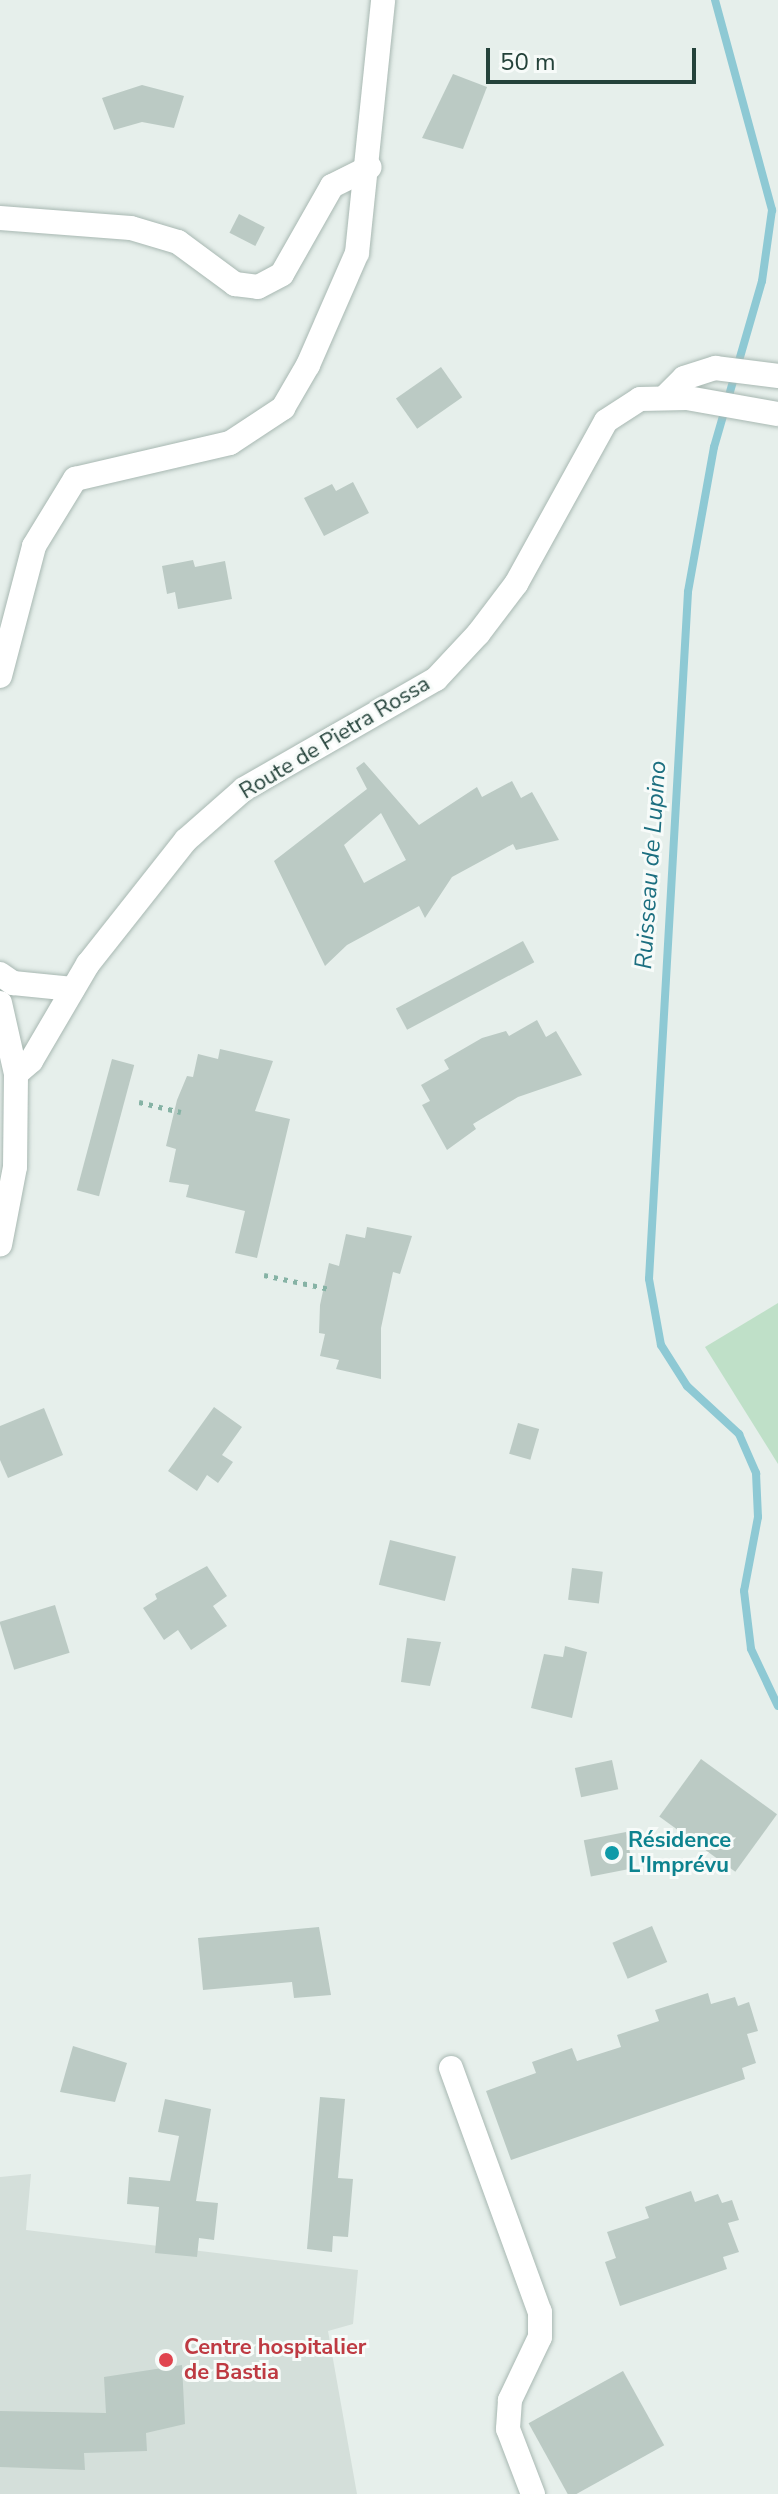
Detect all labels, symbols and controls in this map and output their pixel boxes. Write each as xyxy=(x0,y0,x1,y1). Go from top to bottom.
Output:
scale bar xyxy=(490,32,700,82)
text: 50 m xyxy=(500,46,556,78)
street label: Route de Pietra Rossa xyxy=(235,671,435,805)
water label: Ruisseau de Lupino xyxy=(629,760,673,970)
place label: Résidence L'Imprévu xyxy=(628,1827,731,1878)
marker: Résidence L'Imprévu xyxy=(603,1844,621,1862)
place label: Centre hospitalier de Bastia xyxy=(184,2334,366,2386)
marker: Centre hospitalier de Bastia xyxy=(155,2349,177,2371)

